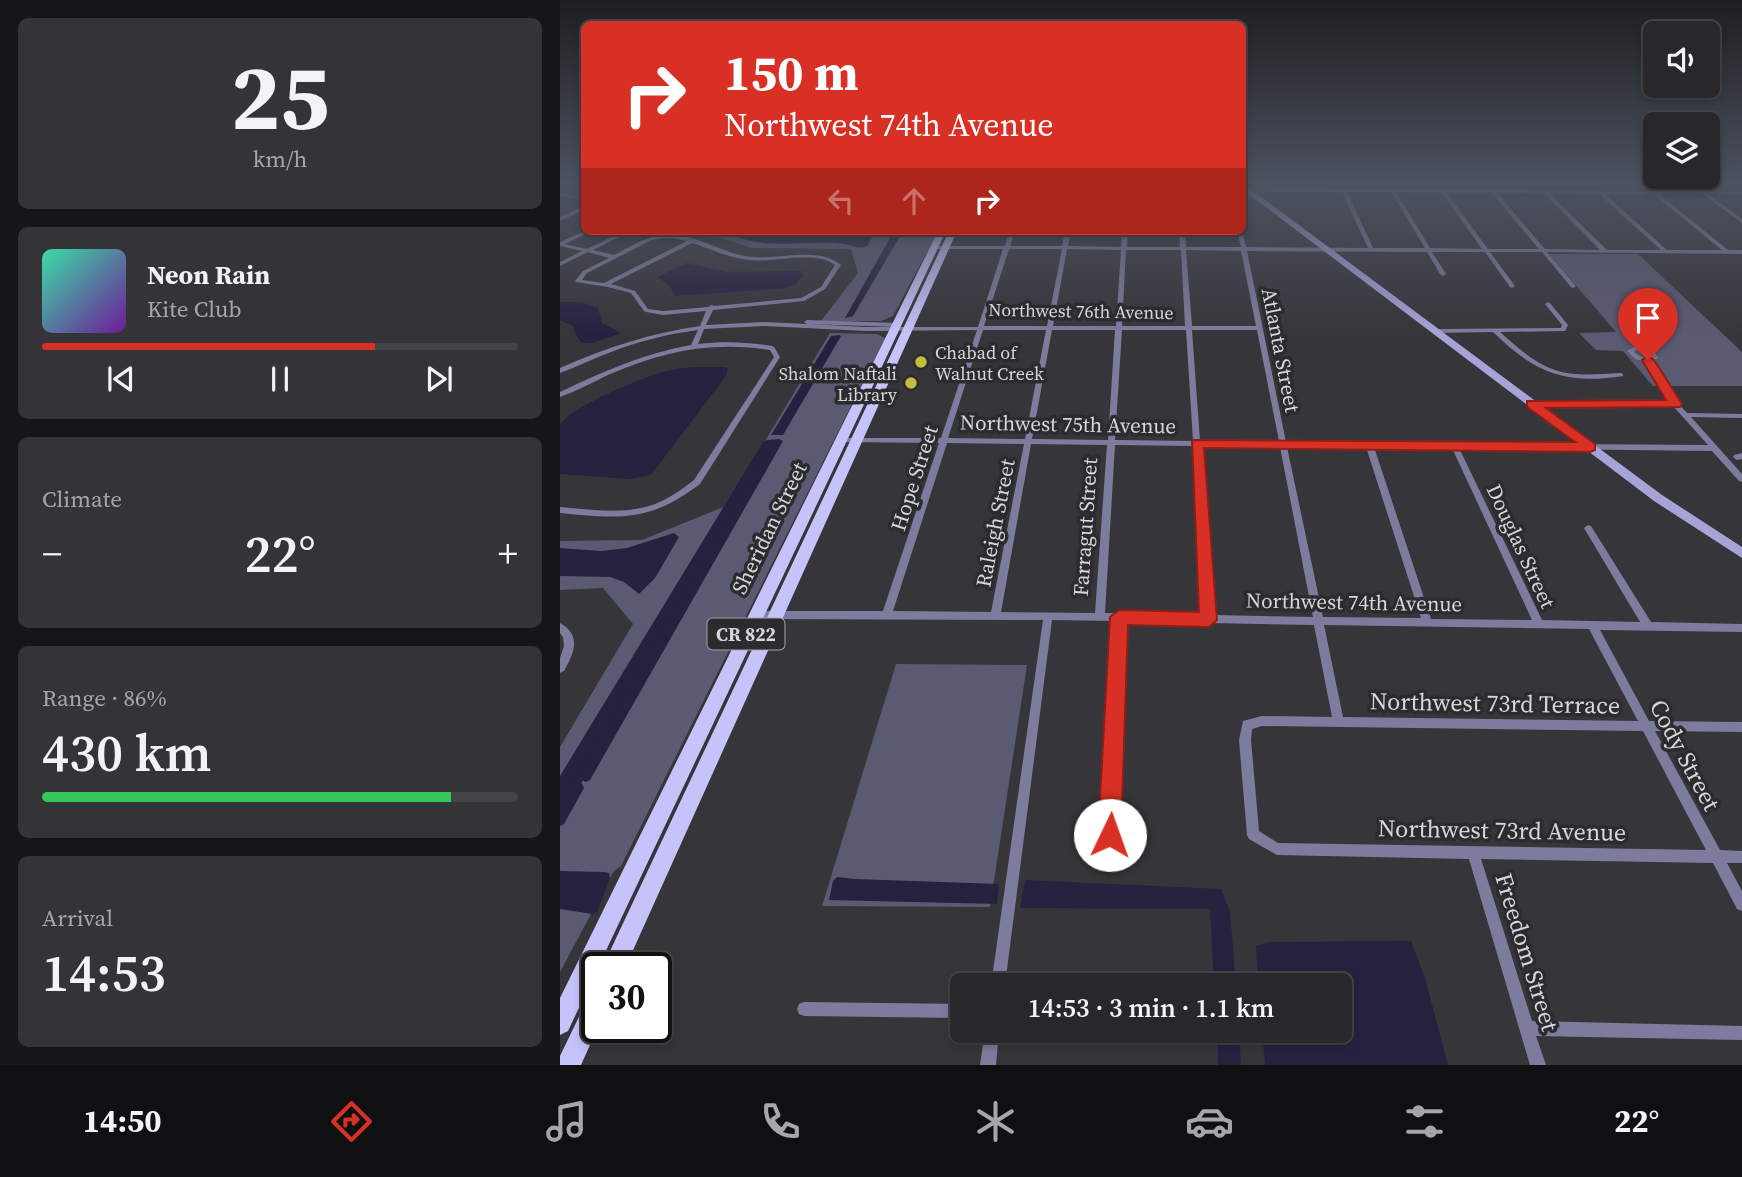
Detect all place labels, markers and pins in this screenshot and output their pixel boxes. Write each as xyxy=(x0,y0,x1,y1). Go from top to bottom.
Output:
pin xyxy=(1618,288,1678,360)
place label: Chabad of Walnut Creek xyxy=(935,340,1044,386)
marker: Chabad of Walnut Creek xyxy=(913,354,929,370)
place label: Shalom Naftali Library xyxy=(779,361,898,407)
marker: Shalom Naftali Library xyxy=(903,375,919,391)

